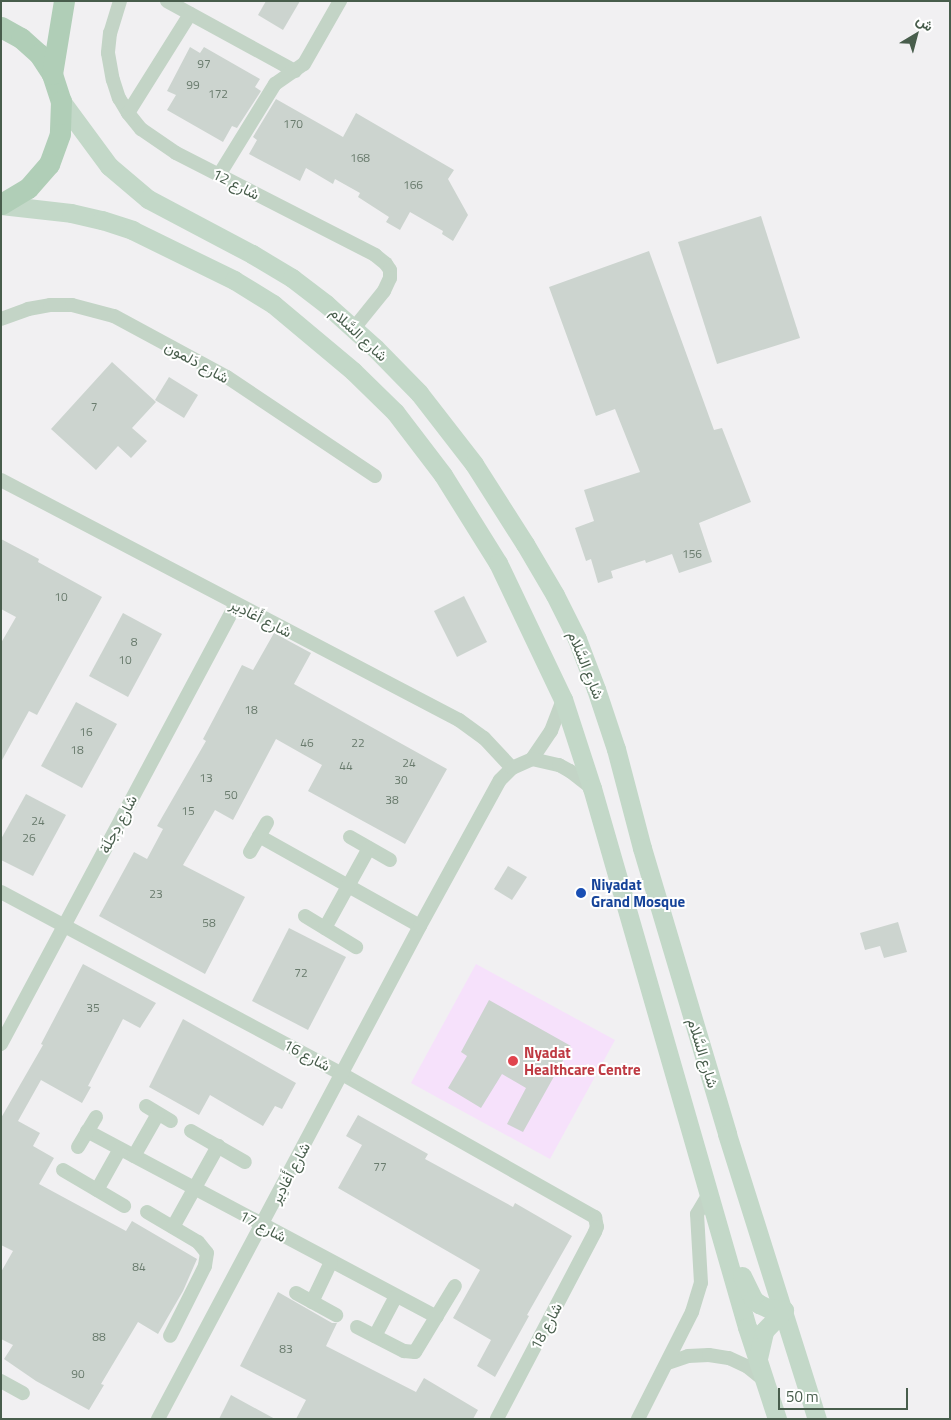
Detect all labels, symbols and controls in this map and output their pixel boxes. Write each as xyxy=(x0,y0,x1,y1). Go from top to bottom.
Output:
text: ش xyxy=(912,9,938,36)
north arrow xyxy=(891,10,941,60)
house number: 97 xyxy=(197,57,211,71)
house number: 99 xyxy=(186,78,200,92)
house number: 172 xyxy=(208,87,228,101)
house number: 170 xyxy=(283,117,303,131)
house number: 168 xyxy=(350,151,370,165)
street label: شارع 12 xyxy=(210,165,262,203)
house number: 166 xyxy=(403,178,423,192)
street label: شارع السَّلام xyxy=(327,303,391,365)
street label: شارع دَلمون xyxy=(162,337,232,387)
house number: 7 xyxy=(91,400,97,414)
house number: 156 xyxy=(682,547,702,561)
house number: 10 xyxy=(54,590,68,604)
street label: شارع أَغادِير xyxy=(227,595,295,641)
street label: شارع السَّلام xyxy=(564,628,608,702)
house number: 8 xyxy=(131,635,137,649)
house number: 10 xyxy=(118,653,132,667)
house number: 18 xyxy=(244,703,258,717)
house number: 16 xyxy=(79,725,93,739)
house number: 46 xyxy=(300,736,314,750)
house number: 22 xyxy=(351,736,365,750)
house number: 18 xyxy=(70,743,84,757)
house number: 24 xyxy=(402,756,416,770)
house number: 44 xyxy=(339,759,353,773)
house number: 13 xyxy=(199,771,213,785)
house number: 30 xyxy=(394,773,408,787)
house number: 50 xyxy=(224,788,238,802)
street label: شارع دِجلَة xyxy=(95,792,141,856)
house number: 38 xyxy=(385,793,399,807)
house number: 15 xyxy=(181,804,195,818)
house number: 24 xyxy=(31,814,45,828)
house number: 26 xyxy=(22,831,36,845)
place label: Niyadat Grand Mosque xyxy=(591,875,685,910)
house number: 23 xyxy=(149,887,163,901)
marker: Niyadat Grand Mosque xyxy=(575,887,587,899)
house number: 58 xyxy=(202,916,216,930)
house number: 72 xyxy=(294,966,308,980)
house number: 35 xyxy=(86,1001,100,1015)
street label: شارع السَّلام xyxy=(684,1016,722,1090)
street label: شارع 16 xyxy=(281,1035,333,1075)
place label: Nyadat Healthcare Centre xyxy=(524,1043,641,1078)
marker: Nyadat Healthcare Centre xyxy=(506,1054,520,1068)
street label: شارع أَغادِير xyxy=(266,1139,314,1207)
house number: 77 xyxy=(373,1160,387,1174)
street label: شارع 17 xyxy=(237,1206,289,1246)
house number: 84 xyxy=(132,1260,146,1274)
street label: شارع 18 xyxy=(526,1300,566,1352)
house number: 88 xyxy=(92,1330,106,1344)
house number: 83 xyxy=(279,1342,293,1356)
house number: 90 xyxy=(71,1367,85,1381)
scale bar xyxy=(781,1378,911,1410)
text: 50 m xyxy=(786,1385,819,1408)

